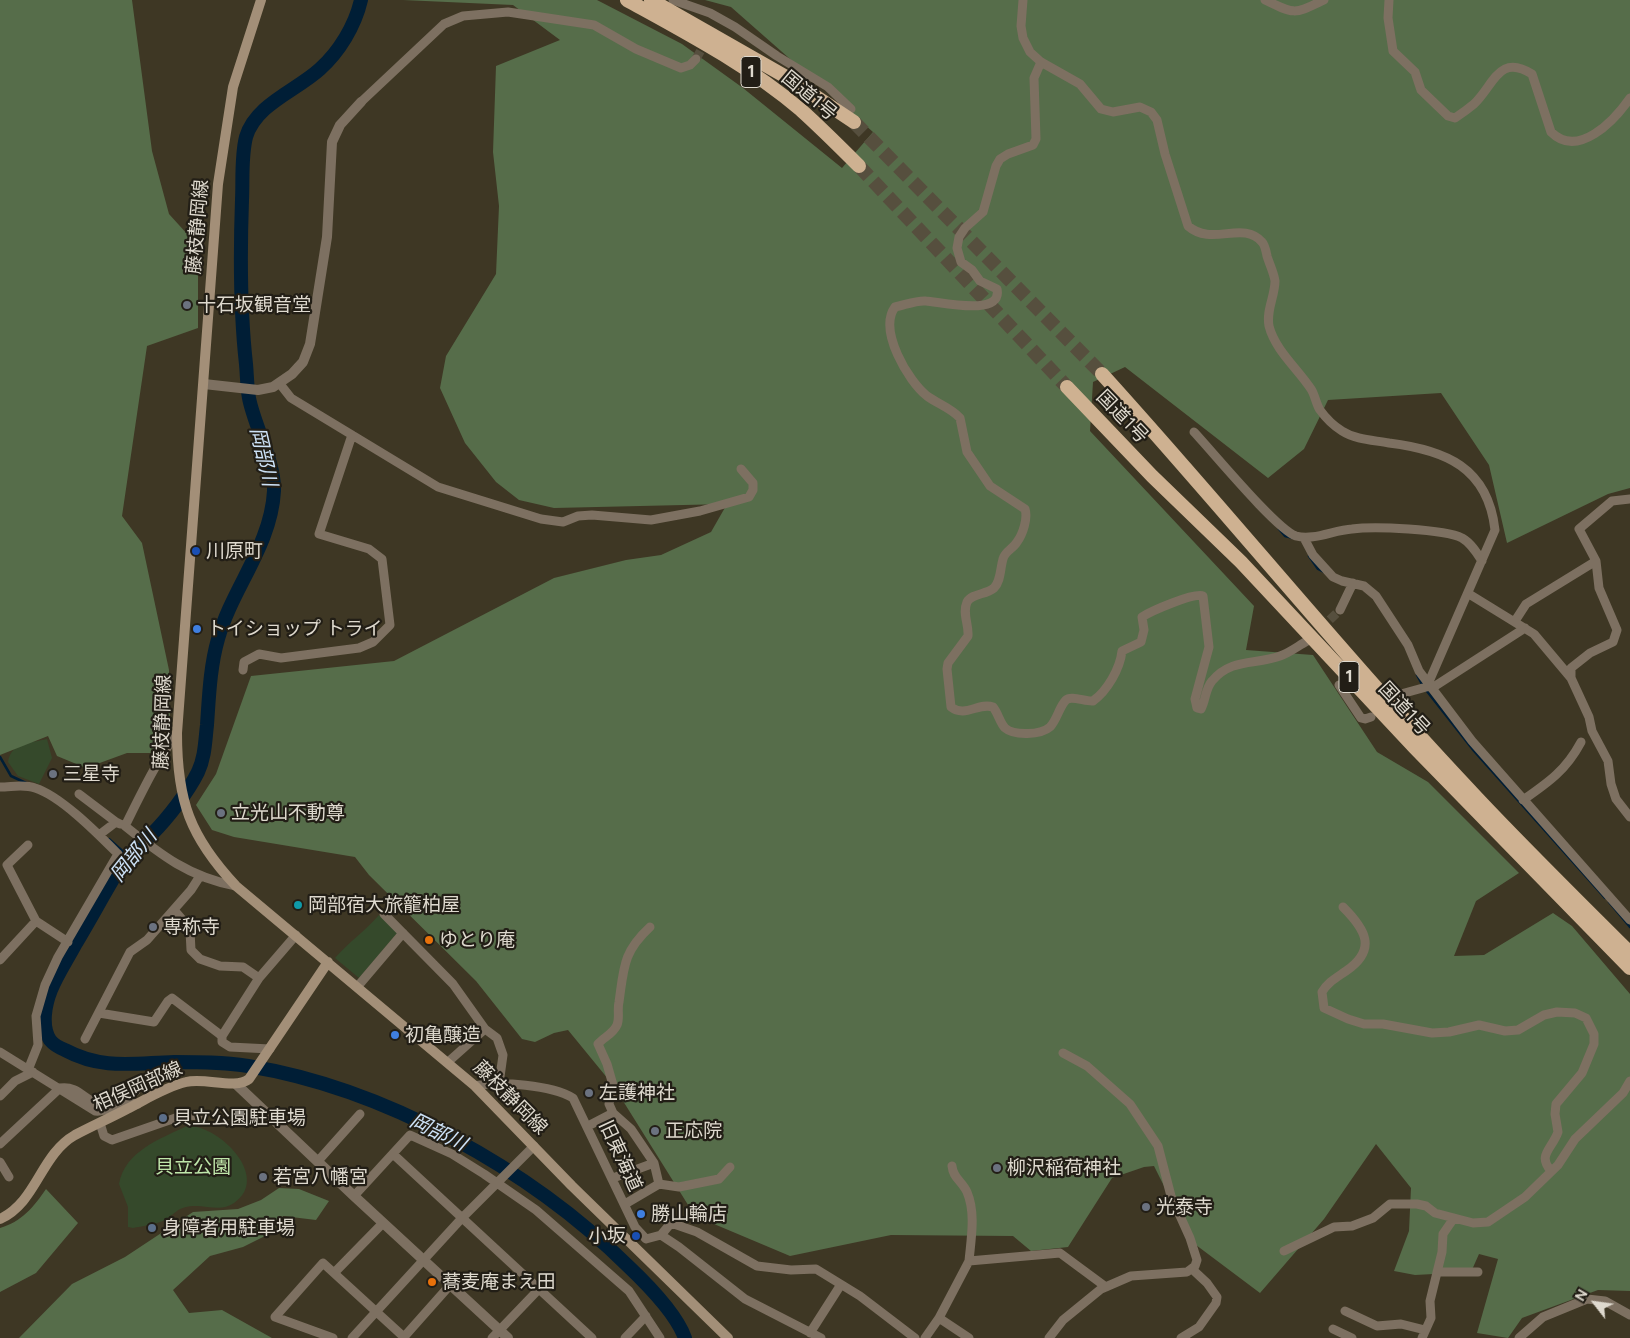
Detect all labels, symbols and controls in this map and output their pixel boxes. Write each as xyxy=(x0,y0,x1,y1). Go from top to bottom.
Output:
road number: 1 xyxy=(741,56,761,88)
street label: 国道1号 xyxy=(777,66,841,126)
street label: 藤枝静岡線 xyxy=(183,179,213,275)
place label: 十石坂観音堂 xyxy=(197,294,311,316)
marker: 十石坂観音堂 xyxy=(181,299,193,311)
street label: 国道1号 xyxy=(1091,386,1153,448)
water label: 岡部川 xyxy=(245,425,281,489)
place label: 川原町 xyxy=(206,540,263,562)
marker: 川原町 xyxy=(190,545,202,557)
place label: トイショップ トライ xyxy=(207,618,383,640)
marker: トイショップ トライ xyxy=(191,623,203,635)
road number: 1 xyxy=(1339,662,1359,692)
street label: 藤枝静岡線 xyxy=(150,674,176,770)
street label: 国道1号 xyxy=(1374,678,1434,740)
place label: 三星寺 xyxy=(63,763,120,785)
marker: 三星寺 xyxy=(47,768,59,780)
place label: 立光山不動尊 xyxy=(231,802,345,824)
marker: 立光山不動尊 xyxy=(215,807,227,819)
water label: 岡部川 xyxy=(106,825,162,887)
place label: 岡部宿大旅籠柏屋 xyxy=(308,894,460,916)
marker: 岡部宿大旅籠柏屋 xyxy=(292,899,304,911)
place label: 専称寺 xyxy=(163,916,220,938)
marker: 専称寺 xyxy=(147,921,159,933)
place label: ゆとり庵 xyxy=(439,929,515,951)
marker: ゆとり庵 xyxy=(423,934,435,946)
place label: 初亀醸造 xyxy=(405,1024,481,1046)
marker: 初亀醸造 xyxy=(389,1029,401,1041)
street label: 藤枝静岡線 xyxy=(468,1056,552,1140)
street label: 相俣岡部線 xyxy=(90,1057,186,1117)
place label: 左護神社 xyxy=(599,1082,675,1104)
marker: 左護神社 xyxy=(583,1087,595,1099)
place label: 貝立公園駐車場 xyxy=(173,1107,306,1129)
water label: 岡部川 xyxy=(406,1109,470,1157)
marker: 貝立公園駐車場 xyxy=(157,1112,169,1124)
street label: 旧東海道 xyxy=(594,1117,646,1195)
place label: 正応院 xyxy=(665,1120,722,1142)
marker: 正応院 xyxy=(649,1125,661,1137)
park label: 貝立公園 xyxy=(155,1156,231,1178)
place label: 柳沢稲荷神社 xyxy=(1007,1157,1121,1179)
marker: 柳沢稲荷神社 xyxy=(991,1162,1003,1174)
place label: 若宮八幡宮 xyxy=(273,1166,368,1188)
marker: 若宮八幡宮 xyxy=(257,1171,269,1183)
place label: 光泰寺 xyxy=(1156,1196,1213,1218)
marker: 光泰寺 xyxy=(1140,1201,1152,1213)
place label: 勝山輪店 xyxy=(651,1203,727,1225)
marker: 勝山輪店 xyxy=(635,1208,647,1220)
place label: 身障者用駐車場 xyxy=(162,1217,295,1239)
marker: 身障者用駐車場 xyxy=(146,1222,158,1234)
place label: 小坂 xyxy=(588,1225,626,1247)
marker: 小坂 xyxy=(630,1230,642,1242)
place label: 蕎麦庵まえ田 xyxy=(442,1271,556,1293)
marker: 蕎麦庵まえ田 xyxy=(426,1276,438,1288)
north arrow xyxy=(1570,1278,1620,1328)
text: N xyxy=(1572,1286,1592,1304)

